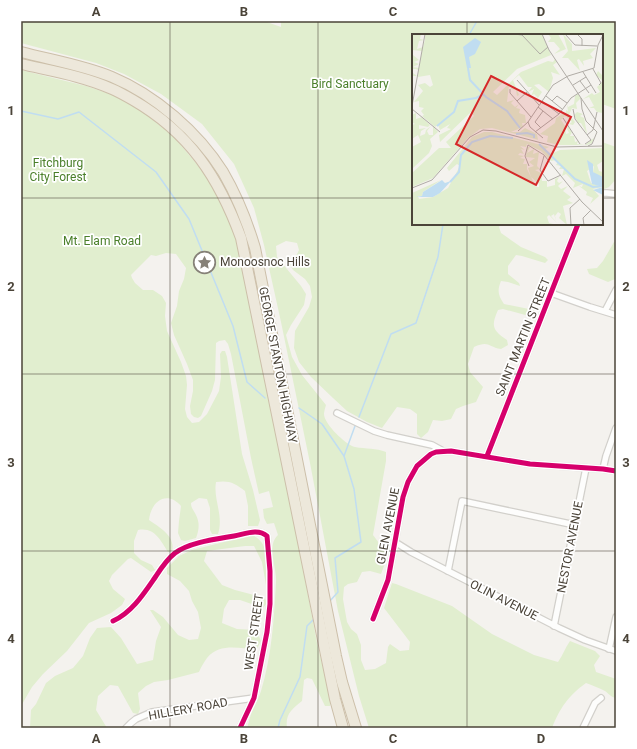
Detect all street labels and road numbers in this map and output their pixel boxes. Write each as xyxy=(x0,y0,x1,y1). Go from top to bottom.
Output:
street label: SAINT MARTIN STREET xyxy=(493,276,553,398)
street label: GEORGE STANTON HIGHWAY xyxy=(256,286,300,445)
street label: GLEN AVENUE xyxy=(374,486,402,566)
street label: NESTOR AVENUE xyxy=(554,500,586,594)
street label: OLIN AVENUE xyxy=(468,577,541,623)
street label: WEST STREET xyxy=(242,593,266,671)
street label: HILLERY ROAD xyxy=(147,695,229,723)

